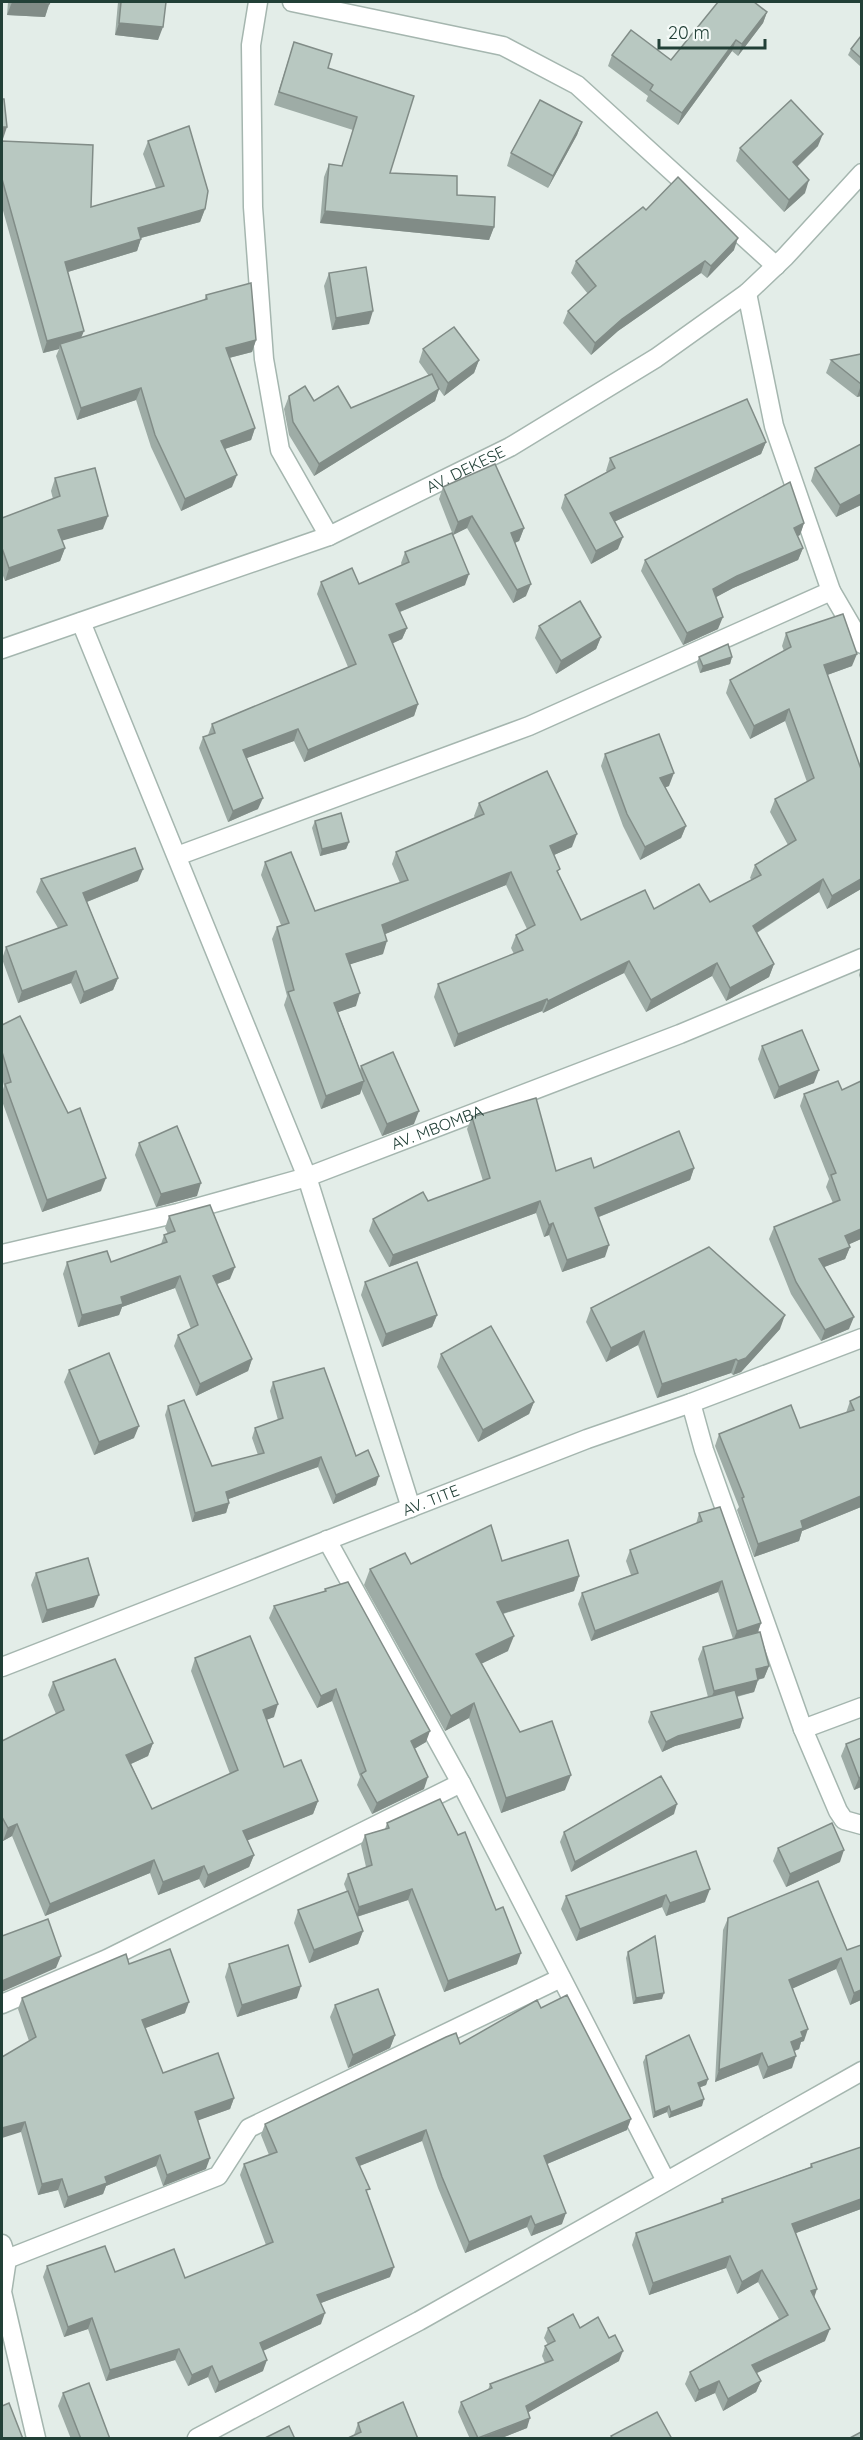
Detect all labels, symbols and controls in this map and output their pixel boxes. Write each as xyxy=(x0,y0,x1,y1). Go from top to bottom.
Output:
scale bar xyxy=(659,12,766,50)
text: 20 m xyxy=(668,21,710,44)
street label: AV. DEKESE xyxy=(423,441,508,497)
street label: AV. MBOMBA xyxy=(388,1100,486,1154)
street label: AV. TITE xyxy=(399,1480,462,1520)

